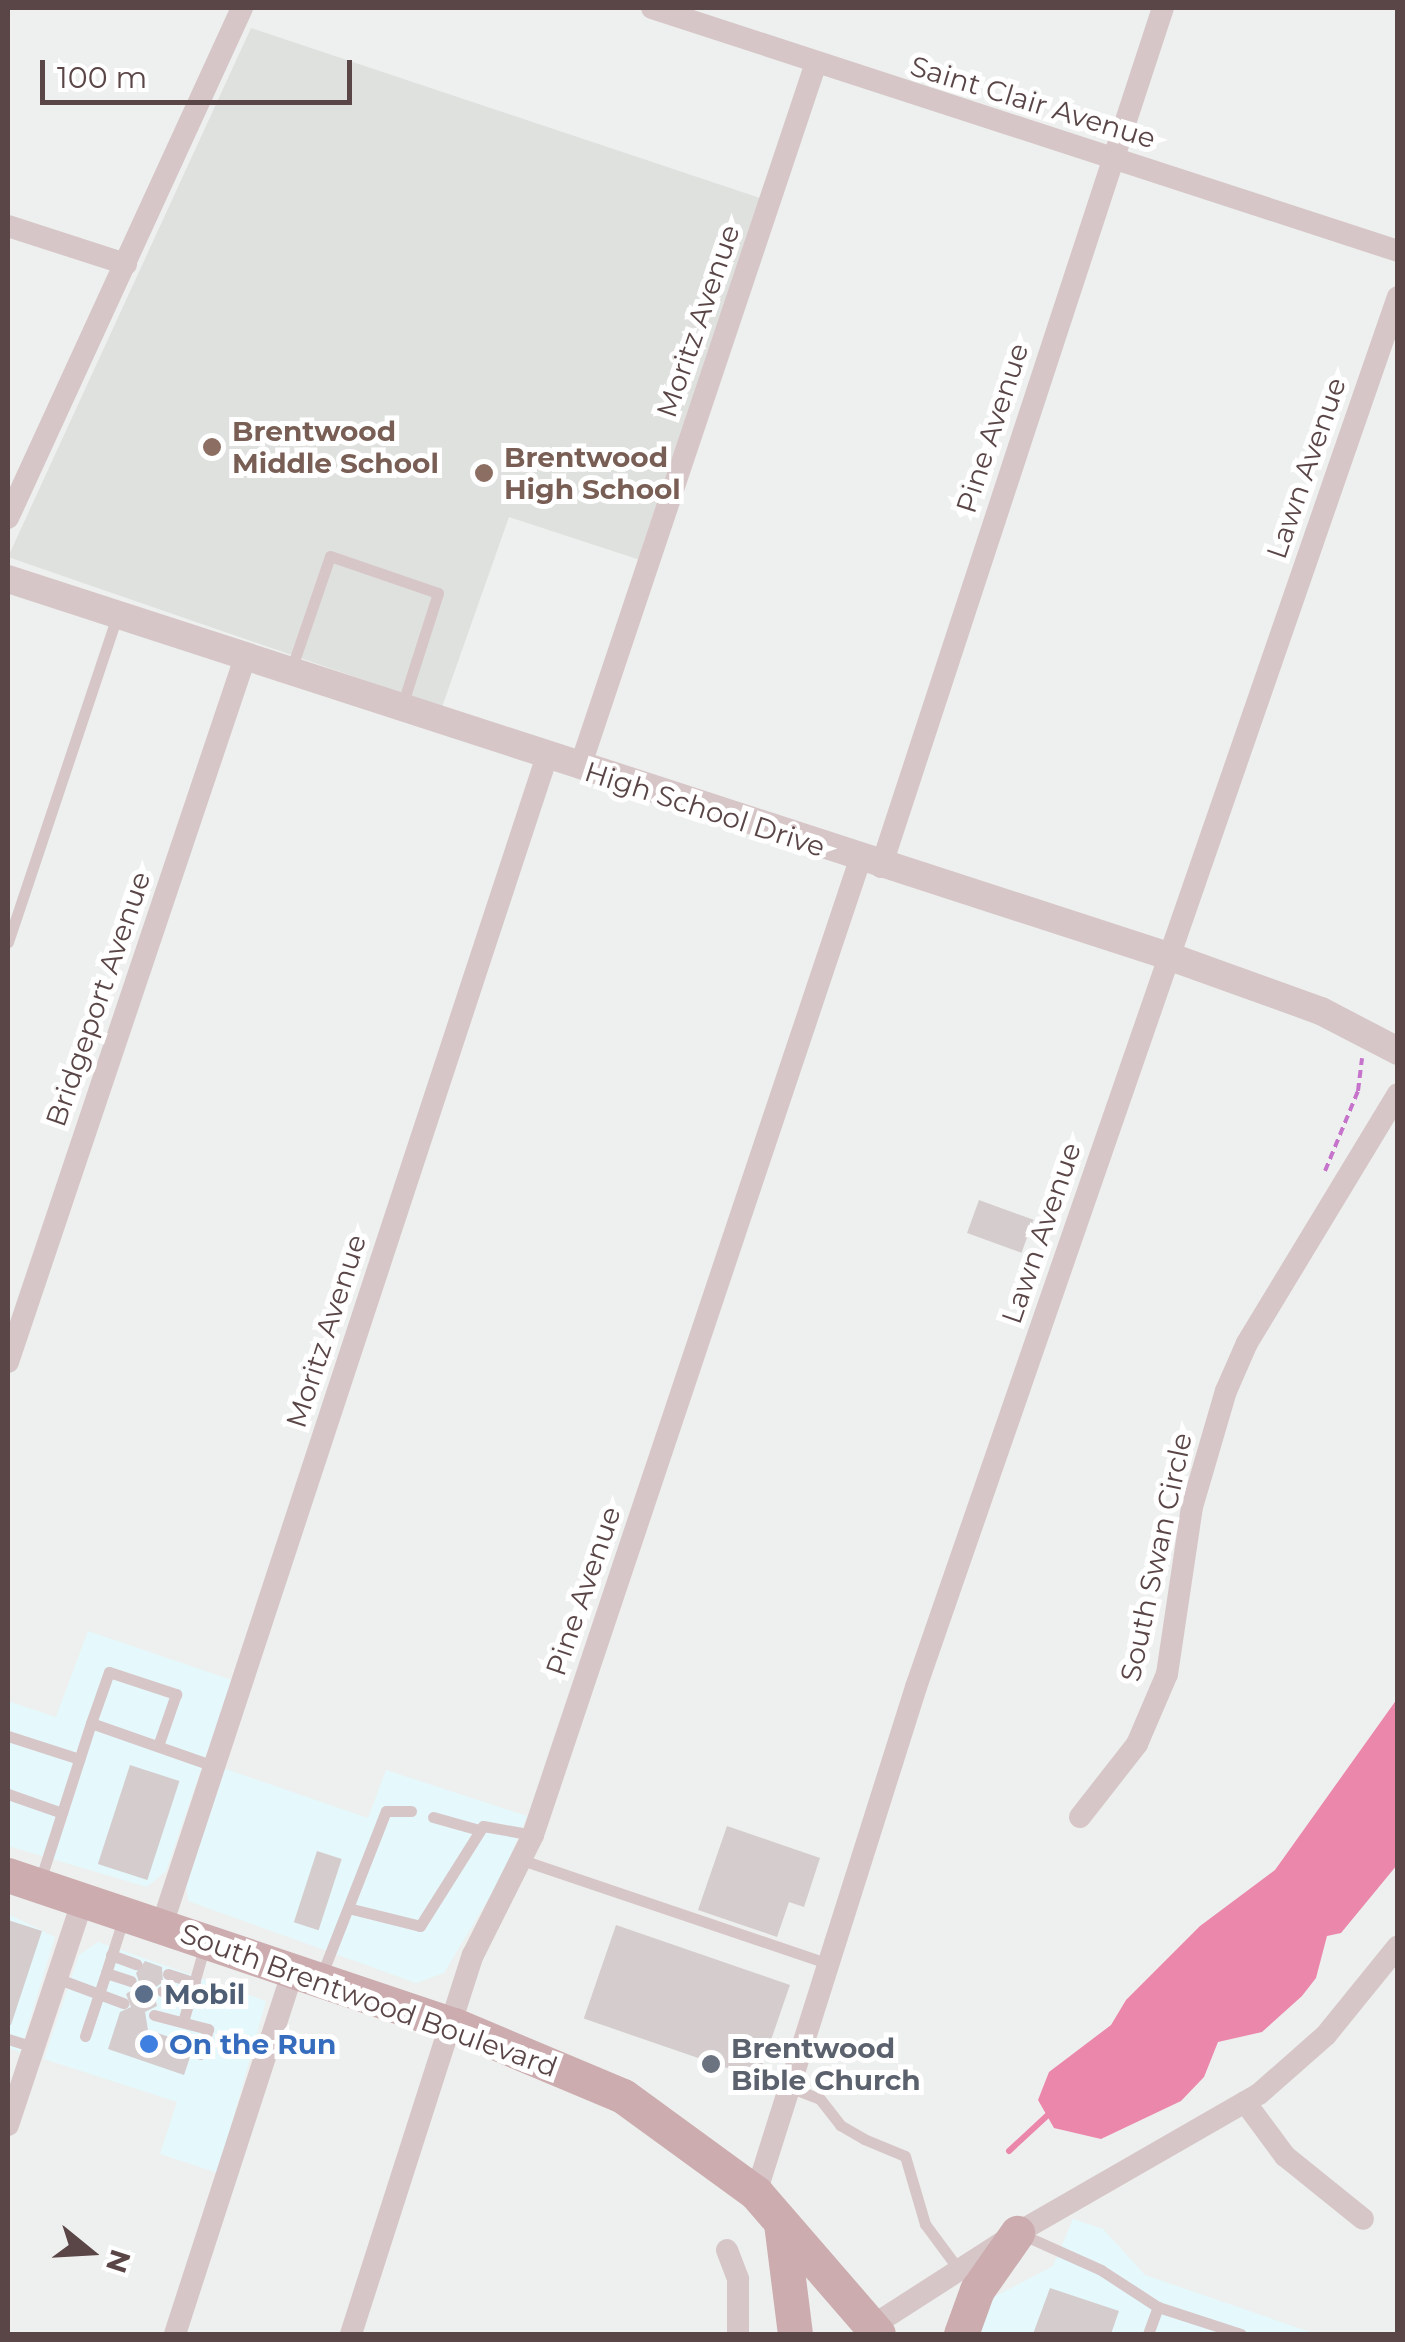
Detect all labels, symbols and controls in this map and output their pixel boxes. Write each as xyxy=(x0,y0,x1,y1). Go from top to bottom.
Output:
scale bar xyxy=(45,40,358,102)
street label: Saint Clair Avenue xyxy=(906,49,1160,155)
text: 100 m xyxy=(57,59,147,96)
street label: Moritz Avenue xyxy=(649,220,747,422)
street label: Pine Avenue xyxy=(949,339,1035,517)
street label: Lawn Avenue xyxy=(1259,373,1353,563)
place label: Brentwood Middle School xyxy=(232,414,439,480)
marker: Brentwood Middle School xyxy=(201,436,223,458)
place label: Brentwood High School xyxy=(504,440,681,506)
marker: Brentwood High School xyxy=(473,462,495,484)
street label: High School Drive xyxy=(581,754,829,864)
street label: Bridgeport Avenue xyxy=(39,867,157,1131)
street label: Lawn Avenue xyxy=(994,1138,1088,1328)
street label: Moritz Avenue xyxy=(279,1230,373,1432)
street label: South Swan Circle xyxy=(1113,1430,1199,1684)
street label: Pine Avenue xyxy=(538,1502,628,1680)
street label: South Brentwood Boulevard xyxy=(176,1916,562,2084)
place label: Mobil xyxy=(164,1977,245,2011)
marker: Mobil xyxy=(133,1983,155,2005)
place label: On the Run xyxy=(169,2027,336,2061)
place label: Brentwood Bible Church xyxy=(731,2031,921,2097)
marker: On the Run xyxy=(138,2033,160,2055)
marker: Brentwood Bible Church xyxy=(700,2053,722,2075)
north arrow xyxy=(40,2202,140,2302)
text: N xyxy=(99,2245,138,2277)

